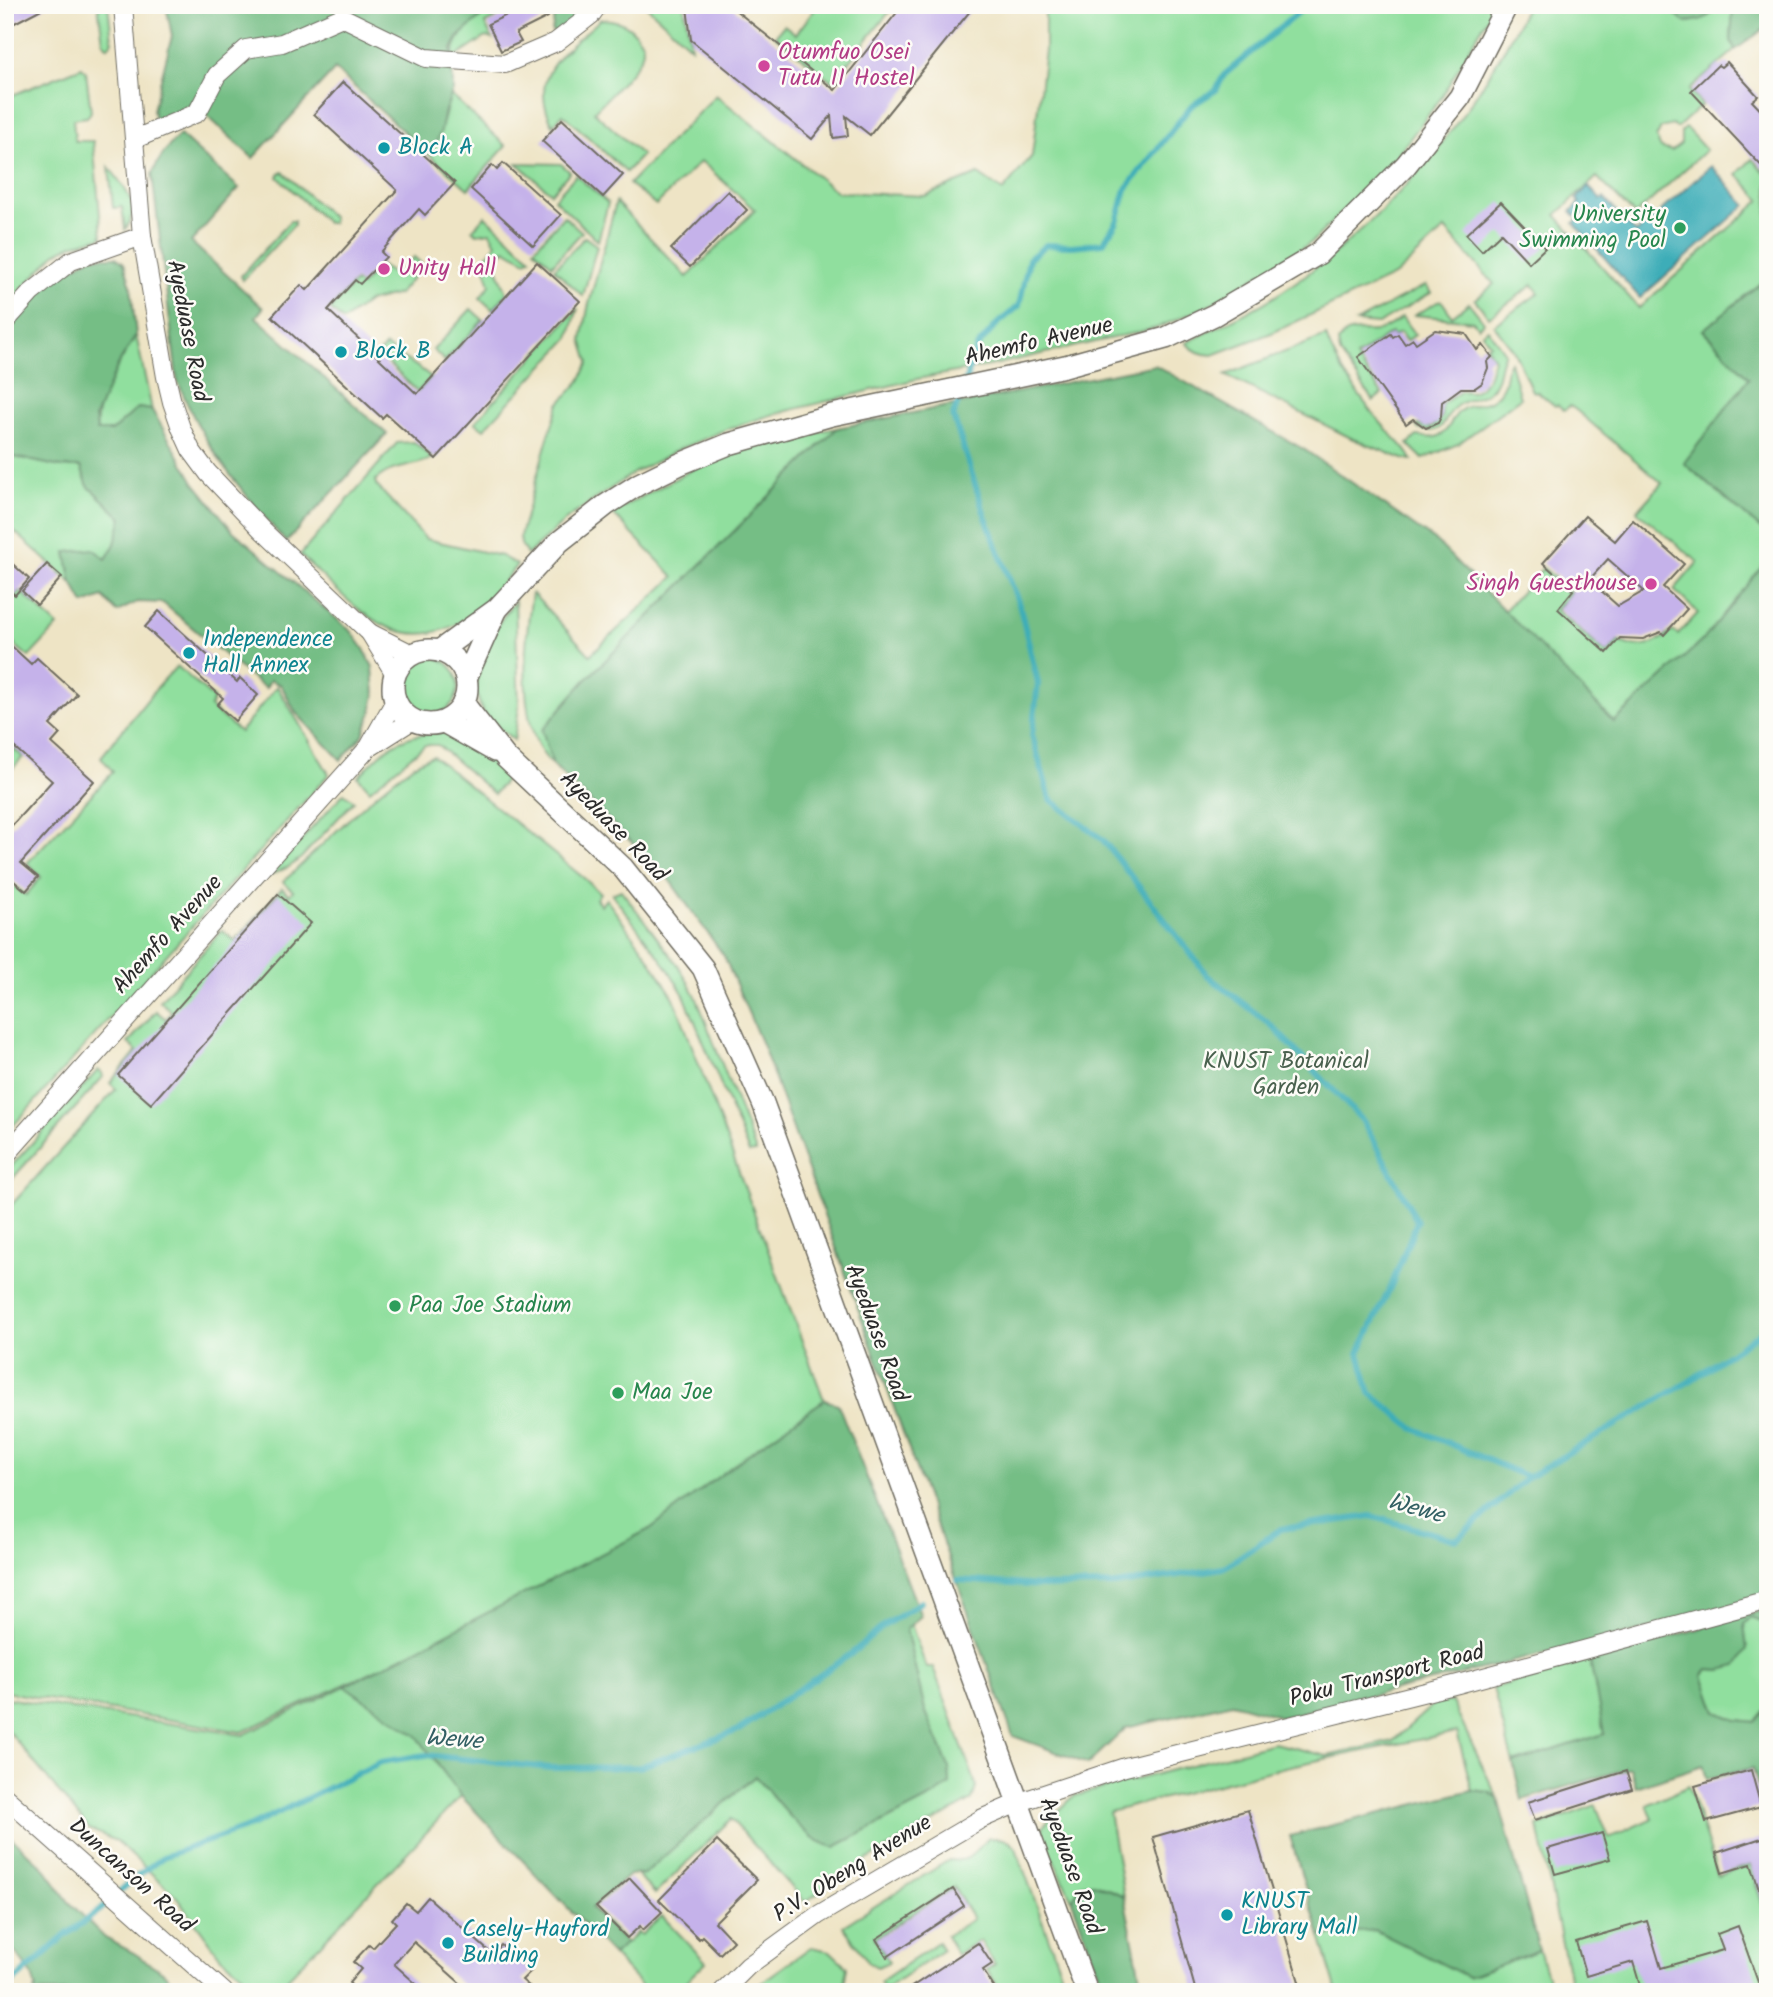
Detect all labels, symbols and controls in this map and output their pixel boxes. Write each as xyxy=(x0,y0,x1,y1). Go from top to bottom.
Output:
place label: Otumfuo Osei Tutu II Hostel xyxy=(778,35,915,97)
marker: Otumfuo Osei Tutu II Hostel xyxy=(756,58,772,74)
place label: Block A xyxy=(398,130,473,166)
marker: Block A xyxy=(376,140,392,156)
place label: University Swimming Pool xyxy=(1519,197,1666,259)
marker: University Swimming Pool xyxy=(1672,220,1688,236)
place label: Unity Hall xyxy=(398,251,496,287)
street label: Ayeduase Road xyxy=(156,257,219,406)
marker: Unity Hall xyxy=(376,261,392,277)
street label: Ahemfo Avenue xyxy=(961,307,1117,377)
place label: Block B xyxy=(355,334,431,370)
marker: Block B xyxy=(333,344,349,360)
place label: Singh Guesthouse xyxy=(1466,566,1637,602)
marker: Singh Guesthouse xyxy=(1643,576,1659,592)
place label: Independence Hall Annex xyxy=(203,622,333,684)
marker: Independence Hall Annex xyxy=(181,645,197,661)
street label: Ayeduase Road xyxy=(550,763,676,892)
street label: Ahemfo Avenue xyxy=(104,867,232,1003)
park label: KNUST Botanical Garden xyxy=(1203,1044,1369,1106)
street label: Ayeduase Road xyxy=(834,1259,918,1407)
place label: Paa Joe Stadium xyxy=(409,1288,571,1324)
marker: Paa Joe Stadium xyxy=(387,1298,403,1314)
place label: Maa Joe xyxy=(632,1375,712,1411)
marker: Maa Joe xyxy=(610,1385,626,1401)
water label: Wewe xyxy=(1383,1482,1451,1536)
street label: Poku Transport Road xyxy=(1286,1634,1489,1718)
water label: Wewe xyxy=(424,1719,486,1762)
street label: Ayeduase Road xyxy=(1028,1792,1112,1940)
street label: P.V. Obeng Avenue xyxy=(767,1806,939,1932)
street label: Duncanson Road xyxy=(60,1809,203,1943)
place label: KNUST Library Mall xyxy=(1241,1884,1358,1946)
marker: KNUST Library Mall xyxy=(1219,1907,1235,1923)
place label: Casely-Hayford Building xyxy=(462,1912,609,1974)
marker: Casely-Hayford Building xyxy=(440,1935,456,1951)

